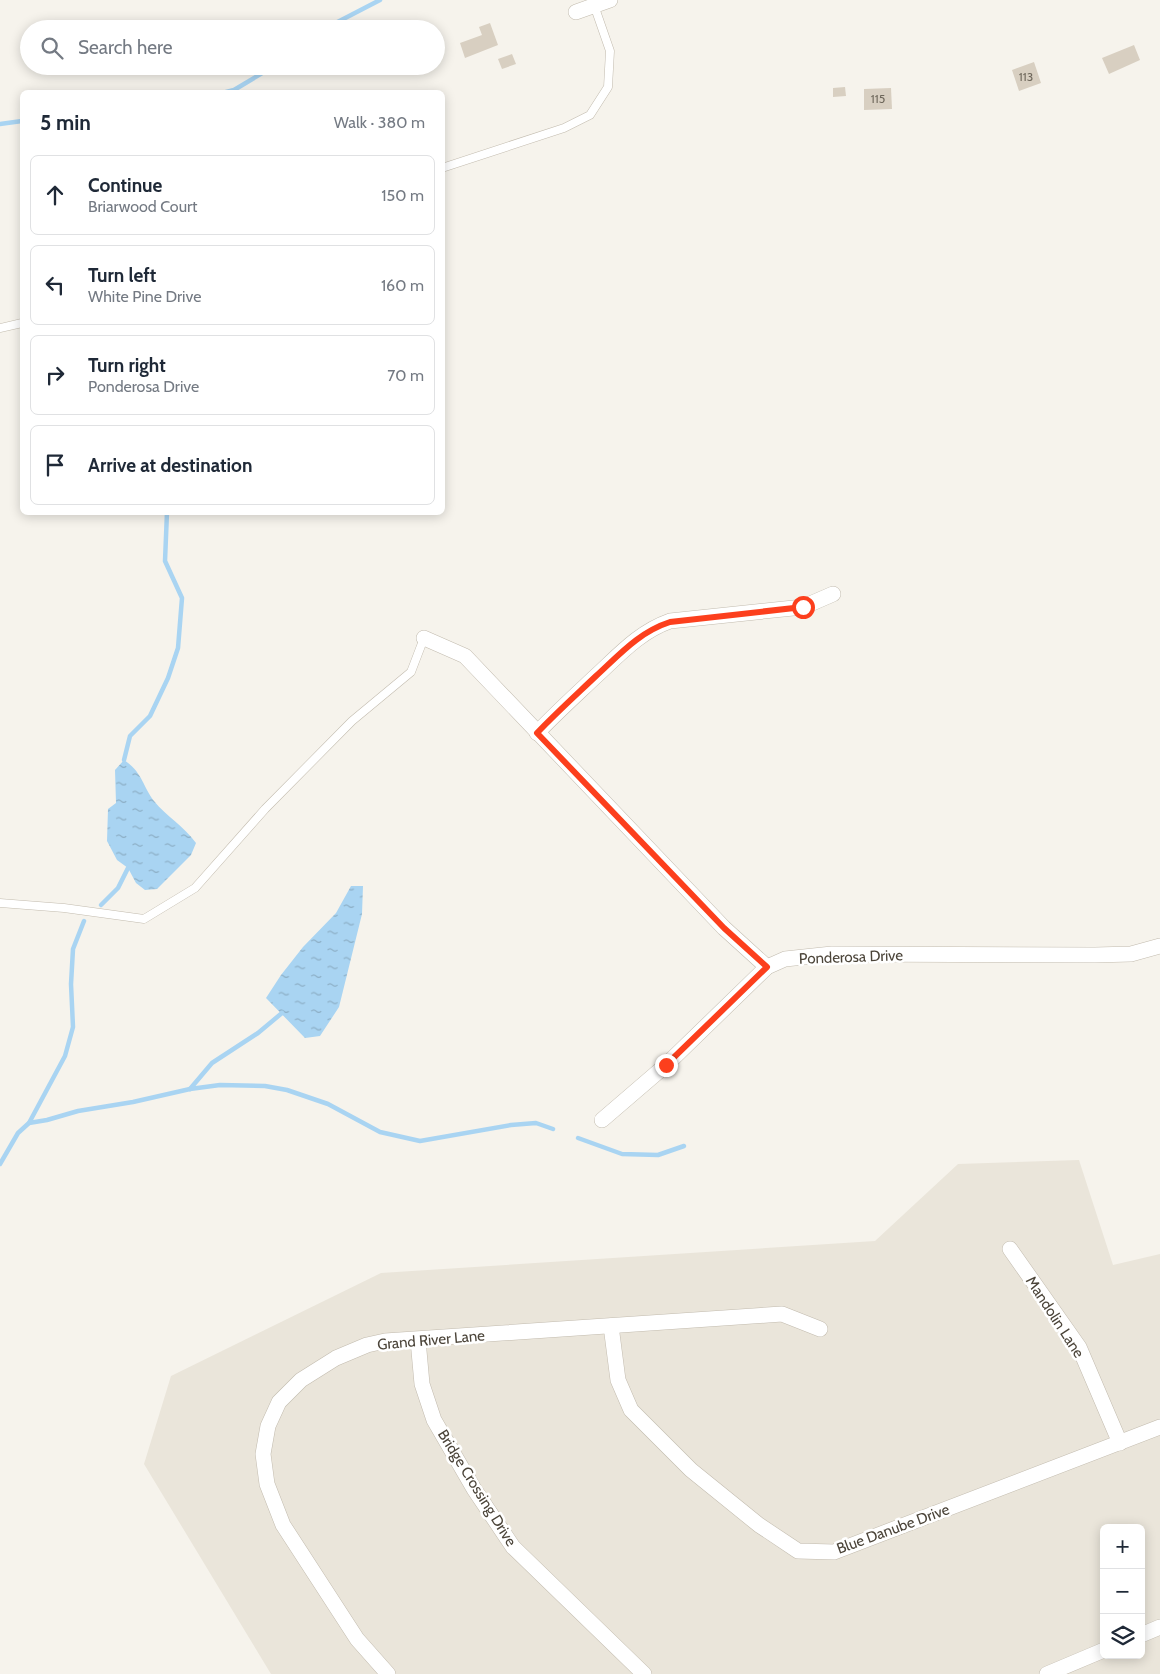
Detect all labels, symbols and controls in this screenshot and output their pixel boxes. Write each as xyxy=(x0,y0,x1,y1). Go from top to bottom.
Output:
search box xyxy=(20,20,445,75)
icon: search xyxy=(38,34,66,62)
text: Search here xyxy=(78,36,172,59)
house number: 113 xyxy=(1019,69,1033,84)
house number: 115 xyxy=(871,91,885,106)
text: 5 min xyxy=(40,110,91,135)
text: Walk · 380 m xyxy=(334,113,425,132)
text: Continue xyxy=(88,174,162,197)
icon: ahead xyxy=(41,181,69,209)
text: 150 m xyxy=(381,186,424,205)
text: Briarwood Court xyxy=(88,197,198,216)
text: Turn left xyxy=(88,264,156,287)
icon: left xyxy=(41,271,69,299)
text: 160 m xyxy=(381,276,424,295)
text: White Pine Drive xyxy=(88,287,201,306)
text: Turn right xyxy=(88,354,166,377)
icon: right xyxy=(41,361,69,389)
text: 70 m xyxy=(387,366,424,385)
text: Ponderosa Drive xyxy=(88,377,199,396)
icon: arrive xyxy=(41,451,69,479)
text: Arrive at destination xyxy=(88,454,252,477)
route start xyxy=(792,596,815,619)
street label: Ponderosa Drive xyxy=(799,946,904,968)
route end xyxy=(655,1054,678,1077)
street label: Mandolin Lane xyxy=(1022,1273,1088,1361)
street label: Grand River Lane xyxy=(376,1326,486,1354)
street label: Bridge Crossing Drive xyxy=(434,1426,520,1550)
street label: Blue Danube Drive xyxy=(834,1500,952,1558)
map controls xyxy=(1100,1524,1145,1659)
button: + xyxy=(1100,1524,1145,1569)
button: − xyxy=(1100,1569,1145,1614)
button: layers xyxy=(1100,1614,1145,1659)

